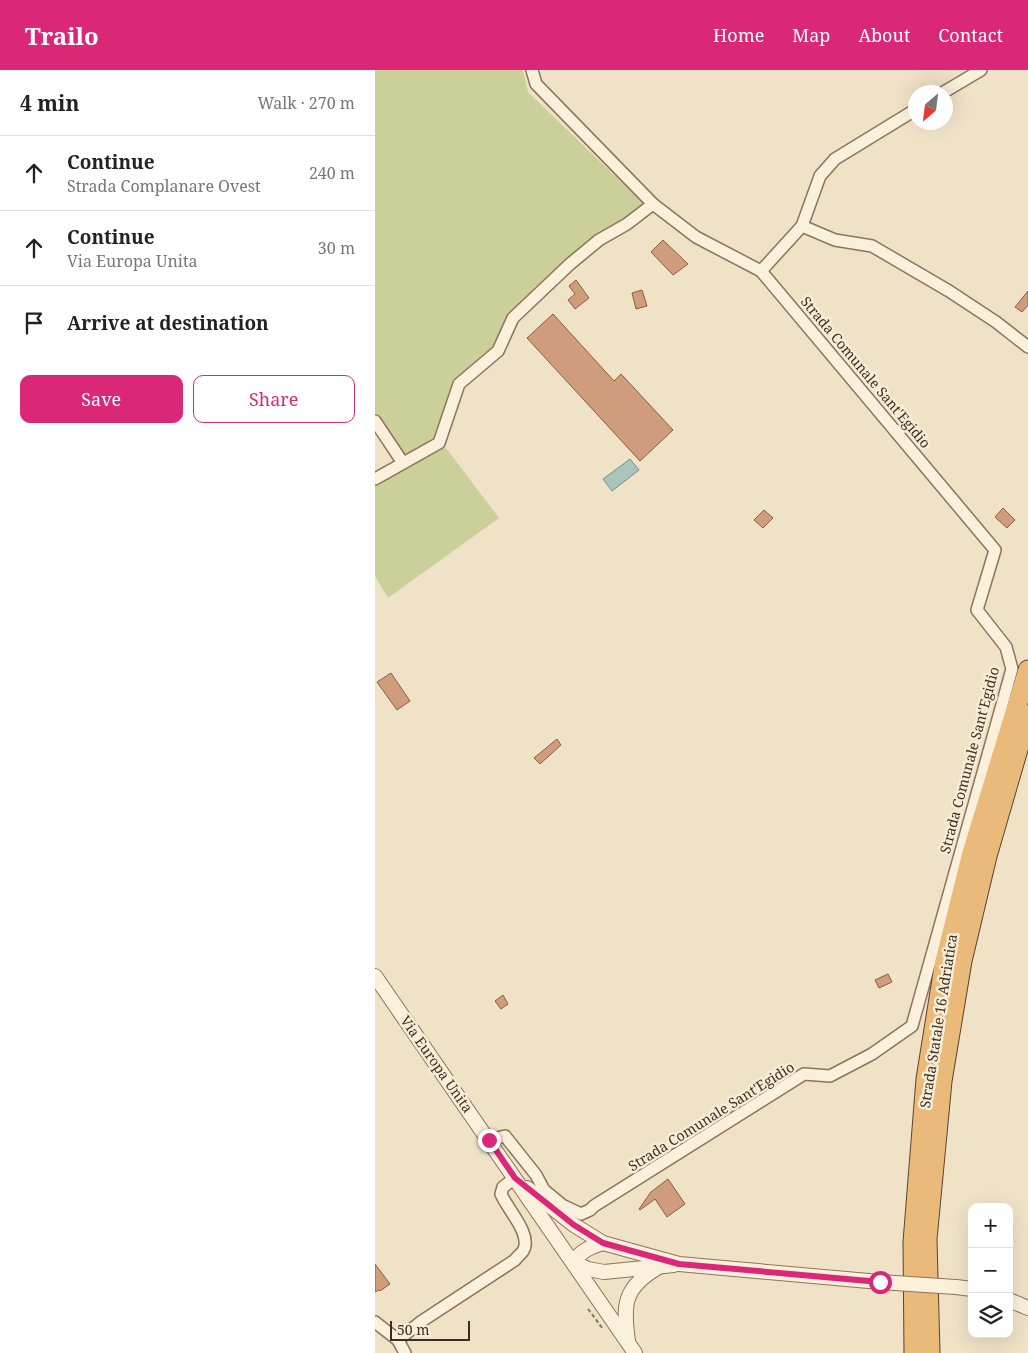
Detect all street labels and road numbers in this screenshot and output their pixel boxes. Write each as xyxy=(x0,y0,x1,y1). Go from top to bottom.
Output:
street label: Strada Comunale Sant'Egidio xyxy=(797,292,935,452)
street label: Strada Comunale Sant'Egidio xyxy=(935,665,1003,855)
street label: Strada Statale 16 Adriatica xyxy=(915,932,961,1109)
street label: Via Europa Unita xyxy=(396,1012,478,1116)
street label: Strada Comunale Sant'Egidio xyxy=(624,1057,798,1175)

